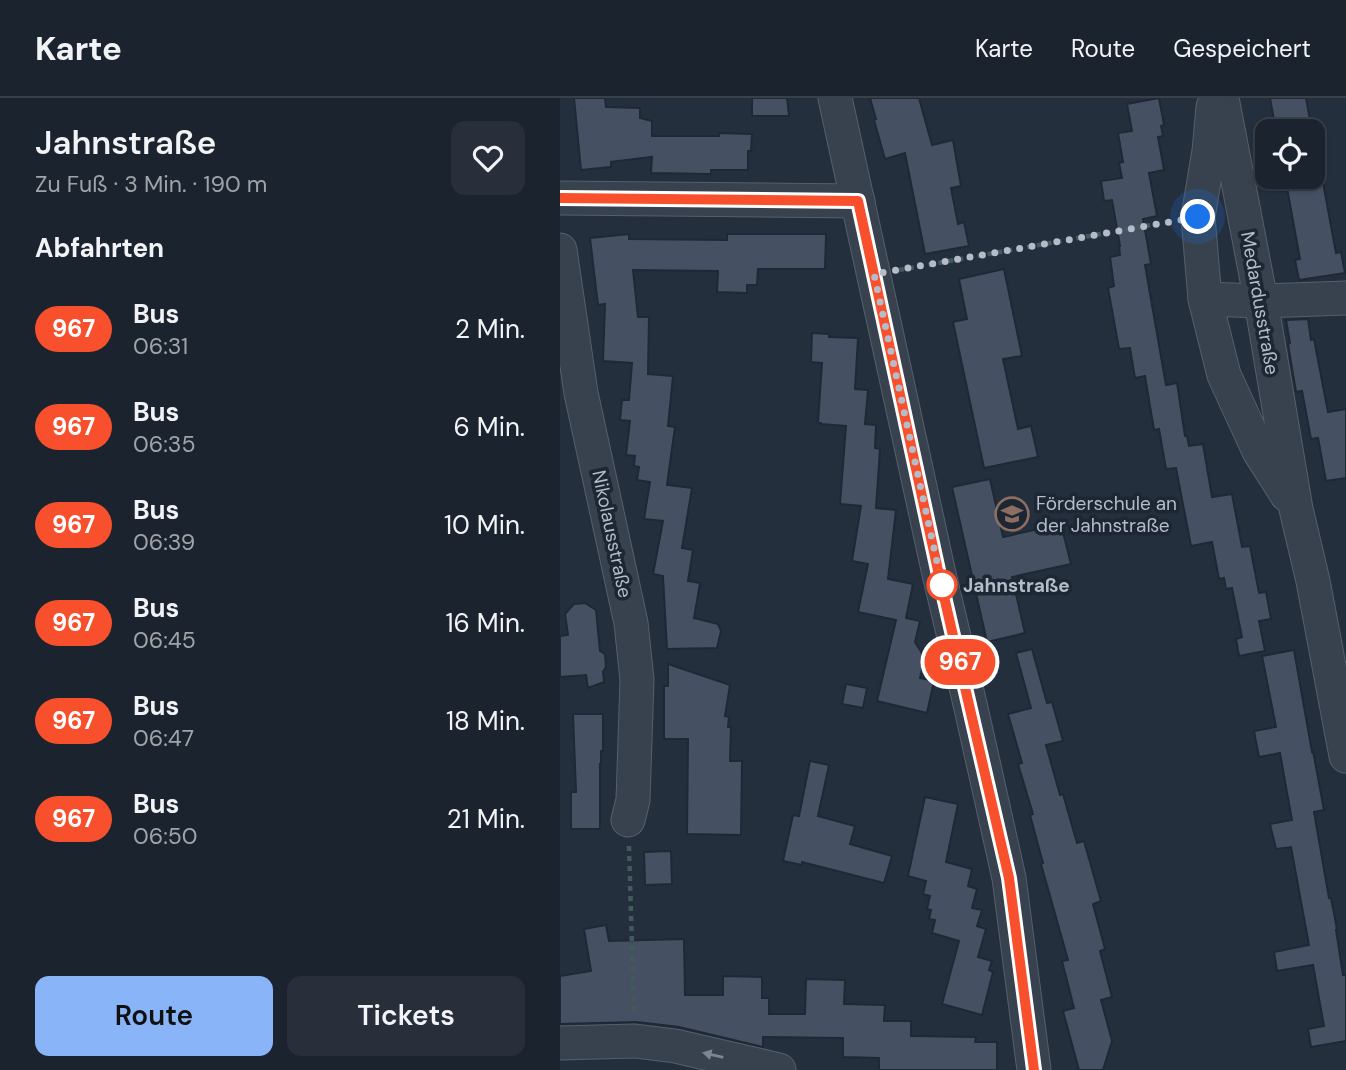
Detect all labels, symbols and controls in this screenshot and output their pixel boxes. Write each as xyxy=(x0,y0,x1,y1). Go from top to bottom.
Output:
text: Karte xyxy=(35,27,122,70)
text: Karte xyxy=(975,33,1033,64)
text: Route xyxy=(1071,33,1135,64)
text: Gespeichert xyxy=(1173,33,1311,64)
map controls xyxy=(1255,119,1325,189)
button: locate xyxy=(1255,119,1325,189)
text: Jahnstraße xyxy=(35,121,216,164)
button: heart xyxy=(451,121,525,195)
text: Zu Fuß · 3 Min. · 190 m xyxy=(35,169,267,199)
your location xyxy=(1180,199,1215,234)
street label: Medardusstraße xyxy=(1235,229,1285,377)
text: Abfahrten xyxy=(35,231,164,265)
text: Bus xyxy=(133,297,179,331)
text: 2 Min. xyxy=(455,312,525,346)
text: 967 xyxy=(52,313,95,344)
text: 06:31 xyxy=(133,331,188,361)
text: Bus xyxy=(133,395,179,429)
text: 6 Min. xyxy=(454,410,525,444)
text: 967 xyxy=(52,411,95,442)
text: 06:35 xyxy=(133,429,195,459)
street label: Nikolausstraße xyxy=(586,468,638,600)
place label: Förderschule an der Jahnstraße xyxy=(1036,491,1177,538)
text: Bus xyxy=(133,493,179,527)
school or university icon: Förderschule an der Jahnstraße xyxy=(993,495,1031,533)
text: 10 Min. xyxy=(444,508,525,542)
text: 967 xyxy=(52,509,95,540)
text: 06:39 xyxy=(133,527,195,557)
marker: Jahnstraße xyxy=(927,570,957,600)
place label: Jahnstraße xyxy=(963,573,1070,598)
text: Bus xyxy=(133,591,179,625)
text: 16 Min. xyxy=(445,606,525,640)
text: 967 xyxy=(52,607,95,638)
text: 06:45 xyxy=(133,625,196,655)
line badge: 967 xyxy=(920,639,1000,685)
text: 967 xyxy=(938,646,982,677)
text: Bus xyxy=(133,689,179,723)
text: 18 Min. xyxy=(446,704,525,738)
text: 967 xyxy=(52,705,95,736)
text: 06:47 xyxy=(133,723,194,753)
text: Bus xyxy=(133,787,179,821)
text: 21 Min. xyxy=(447,802,525,836)
text: 967 xyxy=(52,803,95,834)
text: 06:50 xyxy=(133,821,198,851)
button: Route xyxy=(35,976,273,1056)
button: Tickets xyxy=(287,976,525,1056)
one-way arrow xyxy=(702,1049,724,1060)

